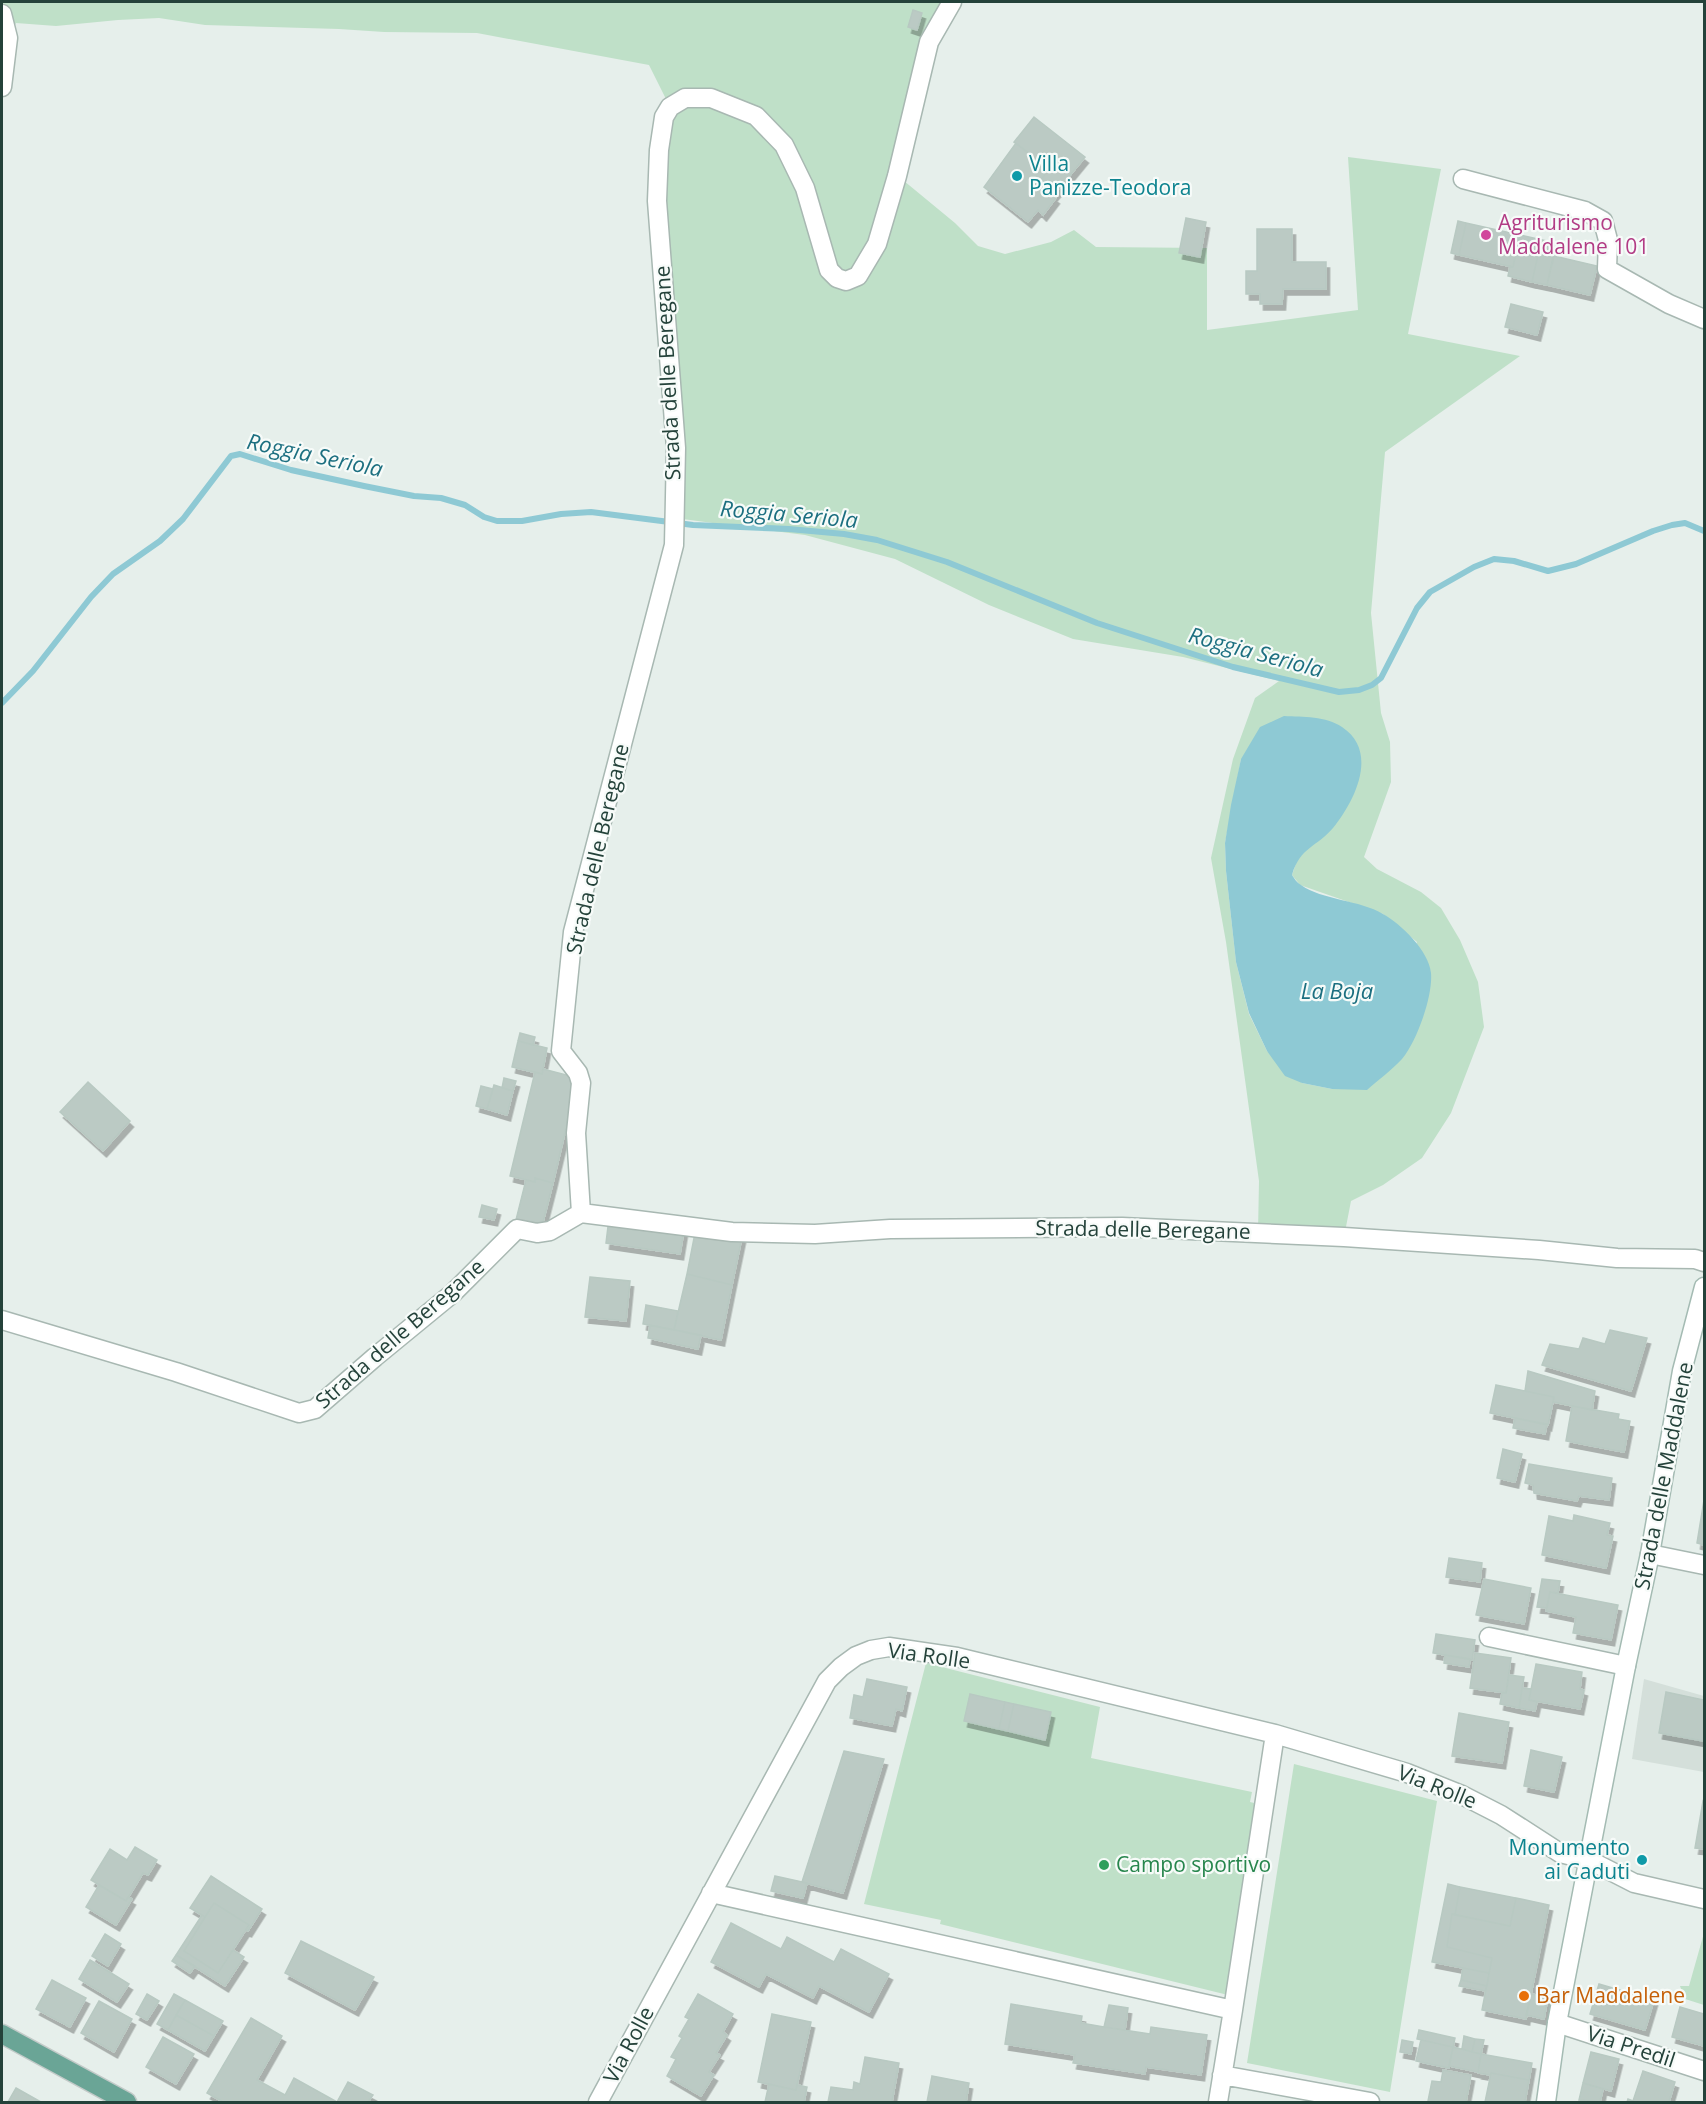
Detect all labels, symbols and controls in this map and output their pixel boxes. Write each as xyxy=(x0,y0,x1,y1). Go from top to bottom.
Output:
place label: Villa Panizze-Teodora xyxy=(1029,149,1191,201)
marker: Villa Panizze-Teodora xyxy=(1010,169,1024,183)
place label: Agriturismo Maddalene 101 xyxy=(1498,208,1649,260)
marker: Agriturismo Maddalene 101 xyxy=(1479,228,1493,242)
street label: Strada delle Beregane xyxy=(647,265,687,481)
water label: Roggia Seriola xyxy=(245,425,386,483)
water label: Roggia Seriola xyxy=(719,492,859,534)
water label: Roggia Seriola xyxy=(1186,619,1327,683)
street label: Strada delle Beregane xyxy=(559,741,635,957)
water label: La Boja xyxy=(1301,975,1373,1005)
street label: Strada delle Beregane xyxy=(1035,1213,1251,1245)
street label: Strada delle Beregane xyxy=(309,1252,490,1414)
street label: Strada delle Maddalene xyxy=(1627,1360,1699,1592)
street label: Via Rolle xyxy=(886,1635,972,1675)
street label: Via Rolle xyxy=(1394,1758,1481,1815)
place label: Monumento ai Caduti xyxy=(1508,1833,1630,1885)
place label: Campo sportivo xyxy=(1116,1850,1271,1878)
marker: Monumento ai Caduti xyxy=(1635,1853,1649,1867)
marker: Campo sportivo xyxy=(1097,1858,1111,1872)
place label: Bar Maddalene xyxy=(1536,1981,1685,2009)
marker: Bar Maddalene xyxy=(1517,1989,1531,2003)
street label: Via Rolle xyxy=(596,2001,660,2088)
street label: Via Predil xyxy=(1584,2019,1679,2073)

